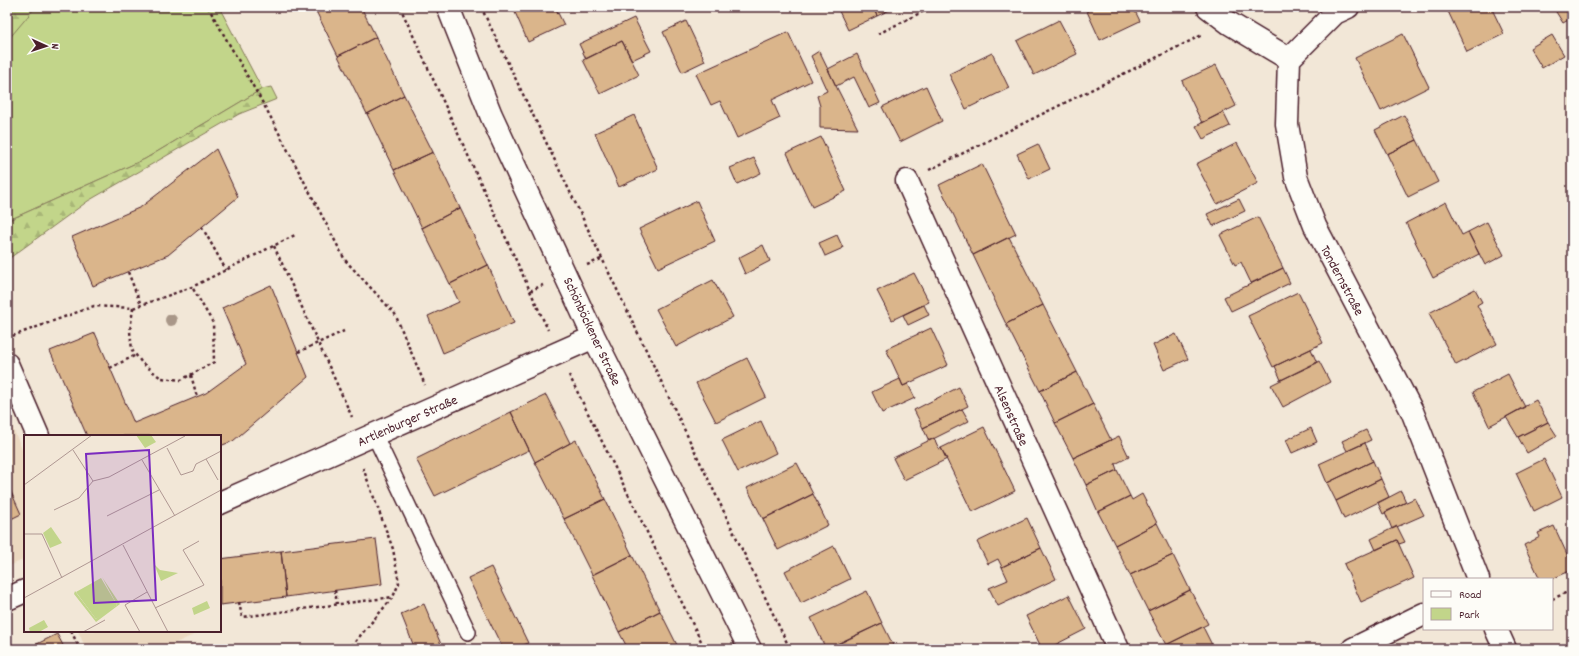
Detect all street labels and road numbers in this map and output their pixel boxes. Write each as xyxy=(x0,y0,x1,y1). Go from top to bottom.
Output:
street label: Tondernstraße xyxy=(1314,242,1368,320)
street label: Schönböckener Straße xyxy=(557,274,625,389)
street label: Alsenstraße xyxy=(988,382,1033,450)
street label: Artlenburger Straße xyxy=(354,391,461,453)

